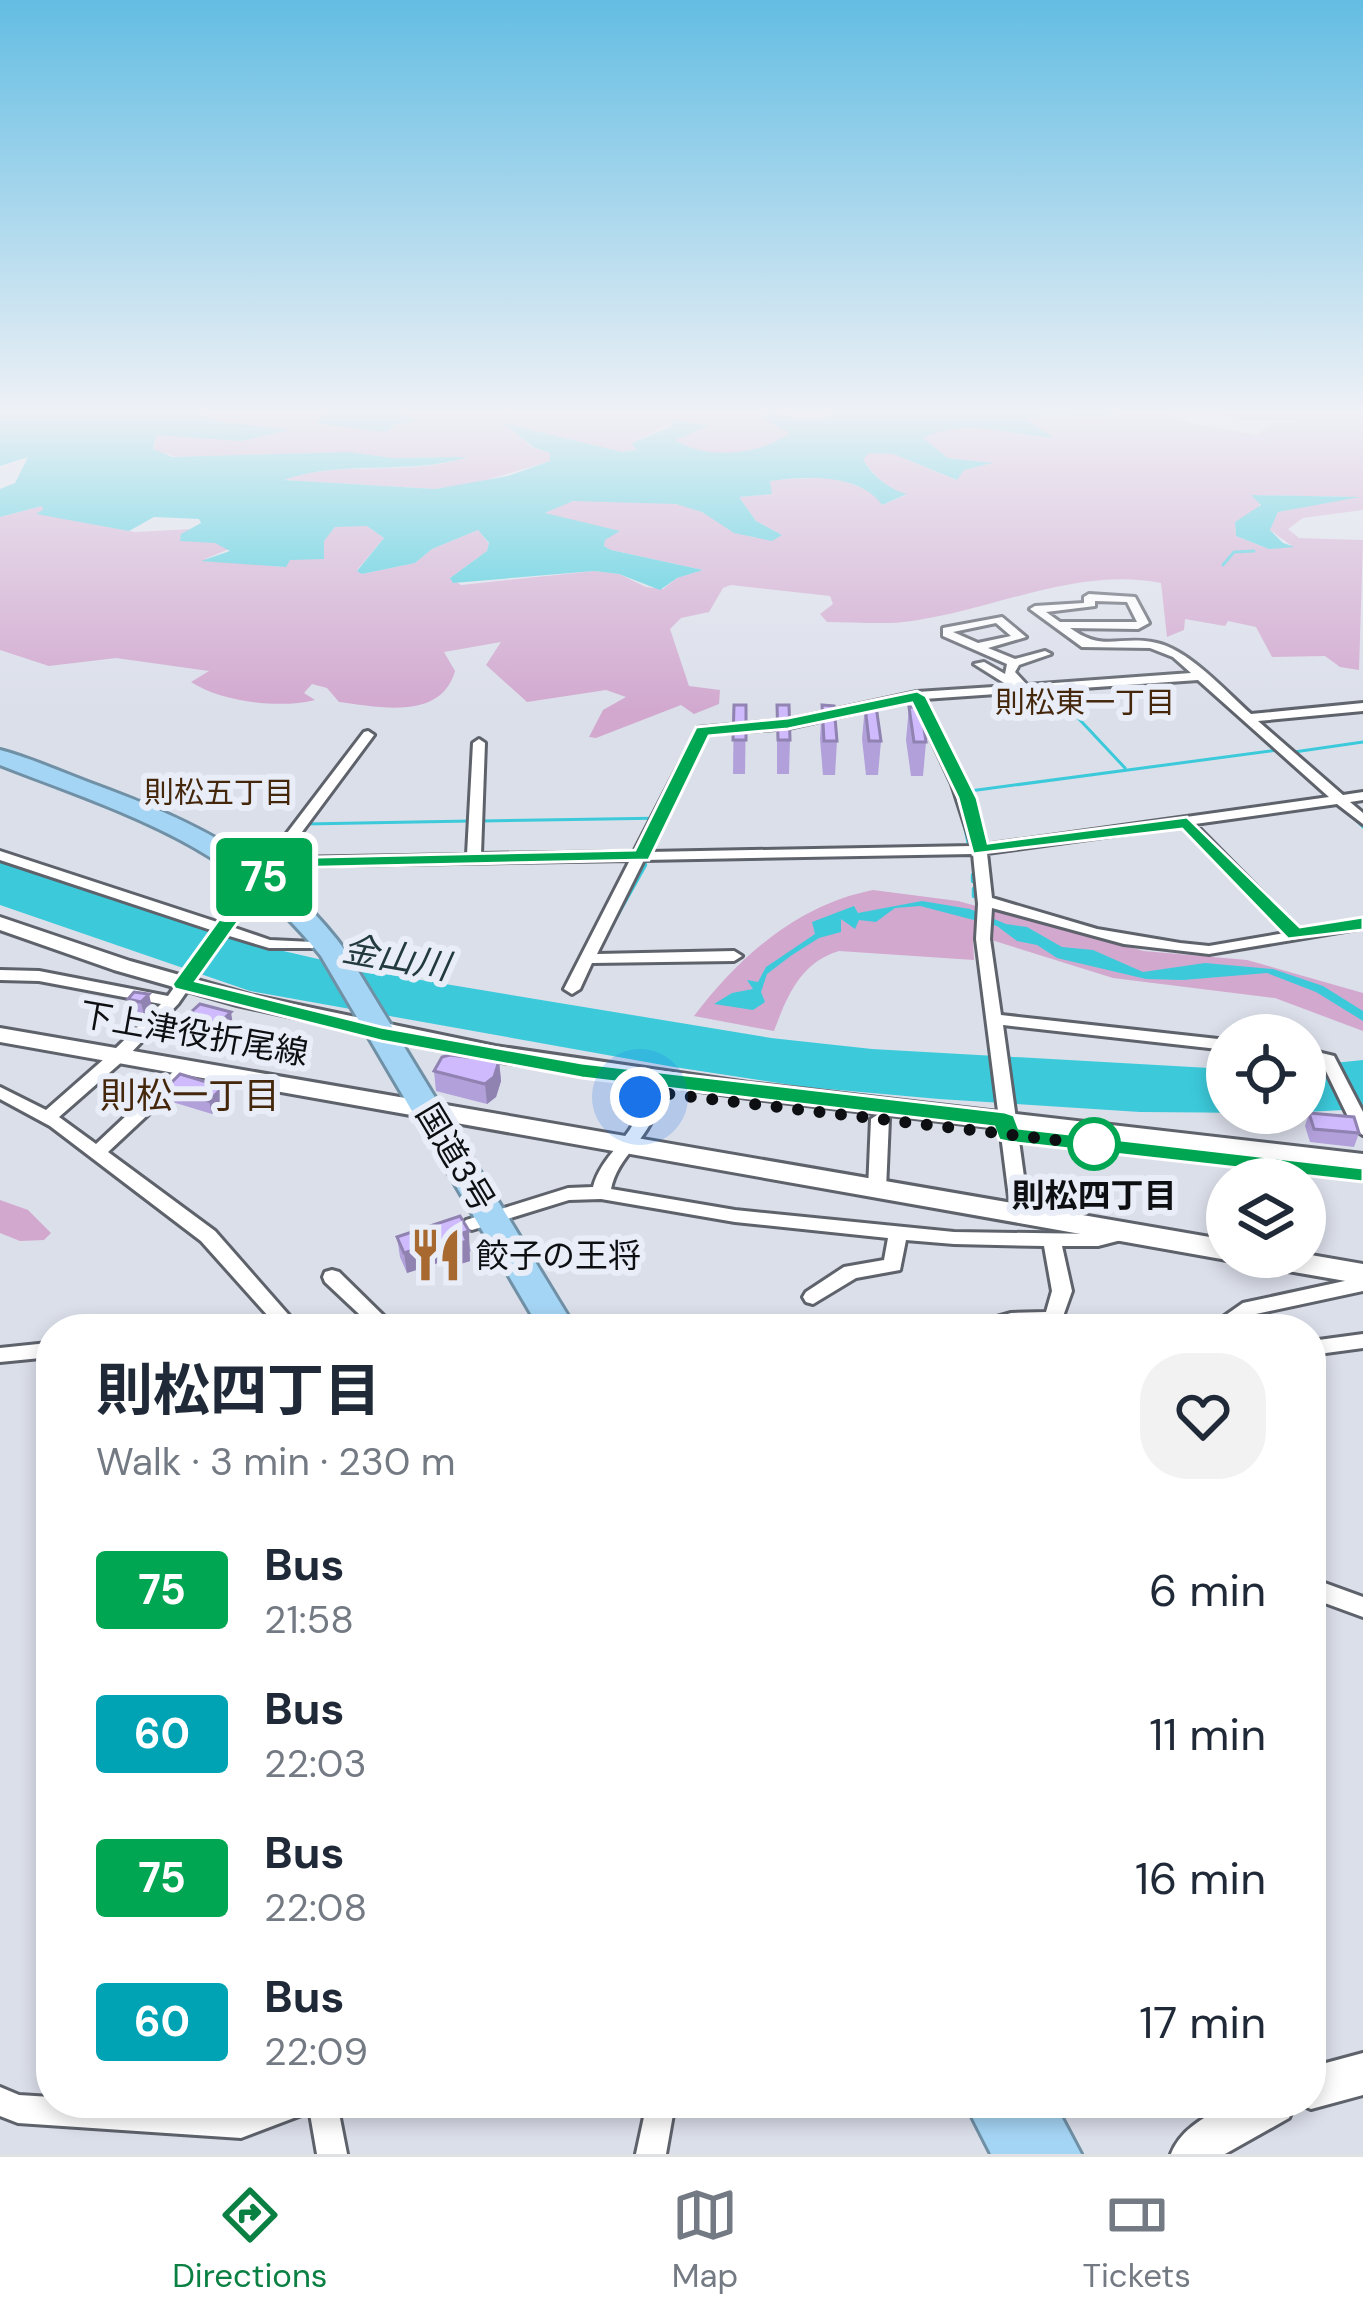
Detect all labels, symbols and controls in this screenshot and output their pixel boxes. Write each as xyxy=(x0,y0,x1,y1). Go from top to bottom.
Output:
district label: 則松東一丁目 xyxy=(995,683,1175,722)
district label: 則松五丁目 xyxy=(144,773,294,812)
line badge: 75 xyxy=(210,838,318,916)
text: 75 xyxy=(240,849,288,904)
water label: 金山川 xyxy=(339,925,457,991)
street label: 下上津役折尾線 xyxy=(76,992,311,1075)
map controls xyxy=(1206,1014,1326,1278)
button: locate xyxy=(1206,1014,1326,1134)
your location xyxy=(610,1067,670,1127)
district label: 則松一丁目 xyxy=(100,1072,280,1119)
street label: 国道3号 xyxy=(407,1095,505,1219)
marker: 則松四丁目 xyxy=(1069,1119,1119,1169)
button: layers xyxy=(1206,1158,1326,1278)
place label: 則松四丁目 xyxy=(1012,1174,1177,1217)
restaurant icon: 餃子の王将 xyxy=(407,1226,465,1284)
place label: 餃子の王将 xyxy=(476,1234,641,1277)
text: 則松四丁目 xyxy=(96,1353,381,1428)
button: heart xyxy=(1140,1353,1266,1479)
text: Walk · 3 min · 230 m xyxy=(96,1436,456,1487)
text: Bus xyxy=(264,1535,344,1594)
text: 6 min xyxy=(1149,1561,1266,1620)
text: 75 xyxy=(138,1562,186,1617)
text: 21:58 xyxy=(264,1594,354,1645)
text: Bus xyxy=(264,1679,344,1738)
text: 11 min xyxy=(1149,1705,1266,1764)
text: 60 xyxy=(134,1706,190,1761)
text: 22:03 xyxy=(264,1738,367,1789)
text: Bus xyxy=(264,1823,344,1882)
text: 16 min xyxy=(1135,1849,1266,1908)
text: 75 xyxy=(138,1850,186,1905)
text: 22:08 xyxy=(264,1882,367,1933)
text: Bus xyxy=(264,1967,344,2026)
text: 17 min xyxy=(1139,1993,1266,2052)
text: 60 xyxy=(134,1994,190,2049)
text: 22:09 xyxy=(264,2026,368,2077)
tab: Directions xyxy=(172,2182,327,2297)
tab: Map xyxy=(672,2182,738,2297)
tab: Tickets xyxy=(1082,2182,1191,2297)

